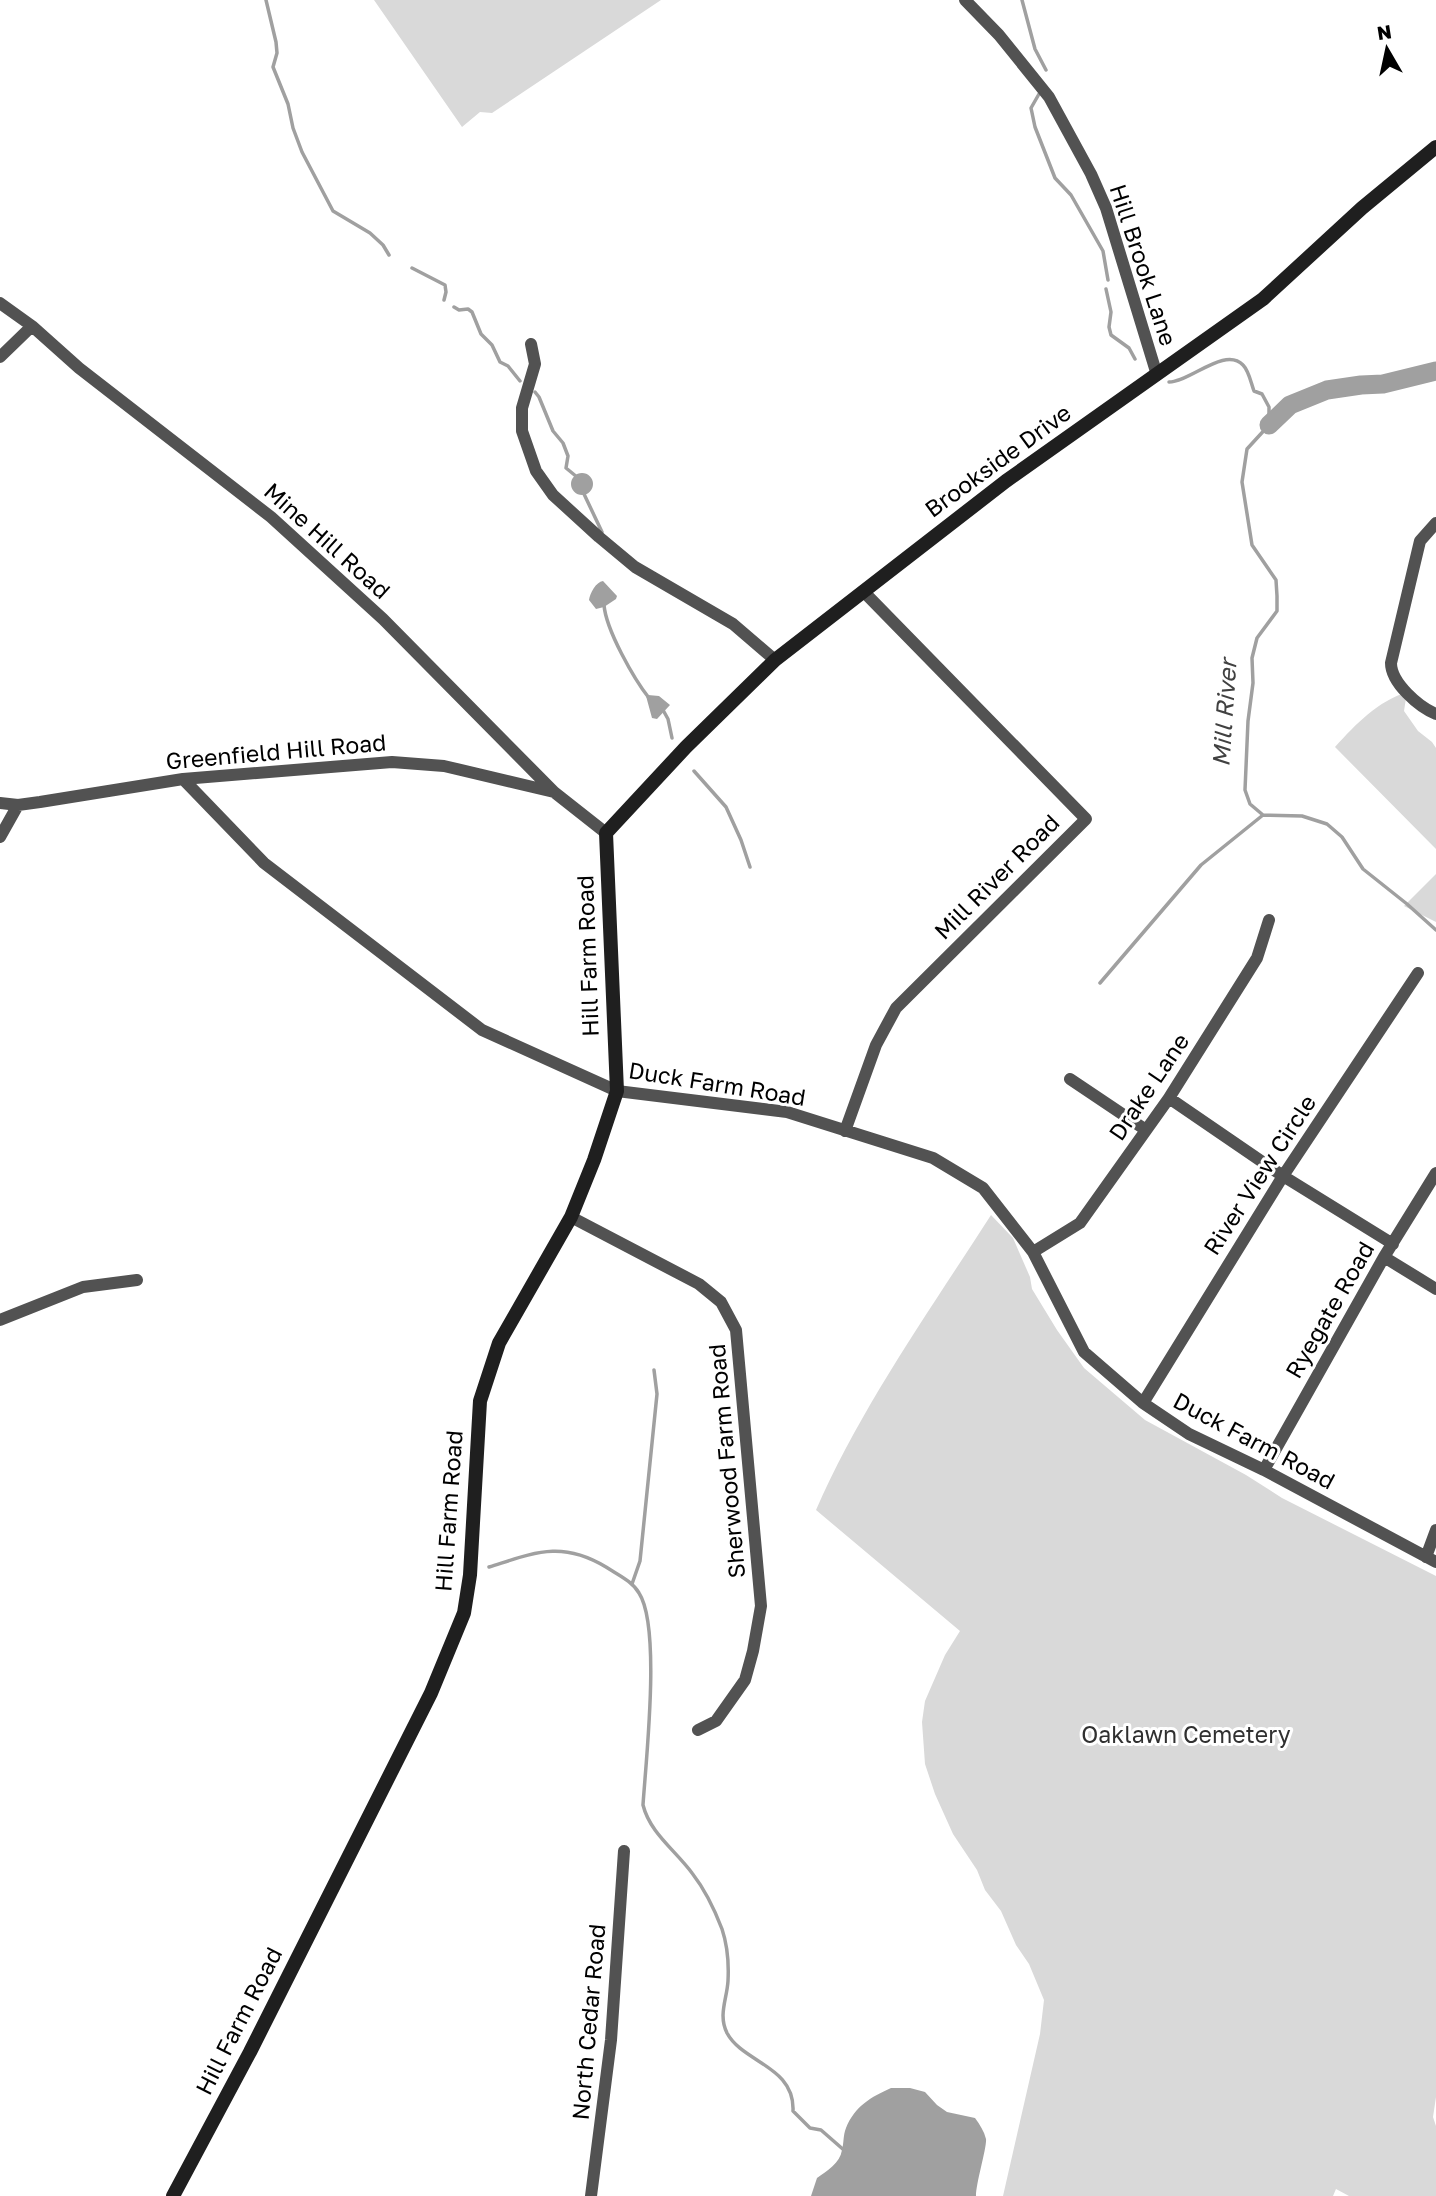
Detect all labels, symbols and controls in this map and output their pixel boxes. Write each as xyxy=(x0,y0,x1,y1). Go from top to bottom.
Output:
north arrow xyxy=(1352,14,1422,84)
text: N xyxy=(1375,19,1393,44)
street label: Hill Brook Lane xyxy=(1105,180,1183,349)
street label: Brookside Drive xyxy=(919,398,1076,522)
street label: Mine Hill Road xyxy=(259,476,396,604)
water label: Mill River xyxy=(1205,655,1242,767)
street label: Greenfield Hill Road xyxy=(165,727,387,775)
street label: Mill River Road xyxy=(928,808,1065,945)
street label: Hill Farm Road xyxy=(570,875,604,1037)
street label: Drake Lane xyxy=(1102,1028,1194,1145)
street label: Duck Farm Road xyxy=(627,1055,808,1111)
street label: River View Circle xyxy=(1197,1089,1321,1260)
street label: Ryegate Road xyxy=(1279,1236,1379,1383)
street label: Sherwood Farm Road xyxy=(702,1343,750,1579)
street label: Duck Farm Road xyxy=(1169,1386,1340,1494)
street label: Hill Farm Road xyxy=(428,1429,468,1593)
park label: Oaklawn Cemetery xyxy=(1081,1720,1291,1748)
street label: North Cedar Road xyxy=(565,1923,611,2121)
street label: Hill Farm Road xyxy=(189,1942,287,2099)

